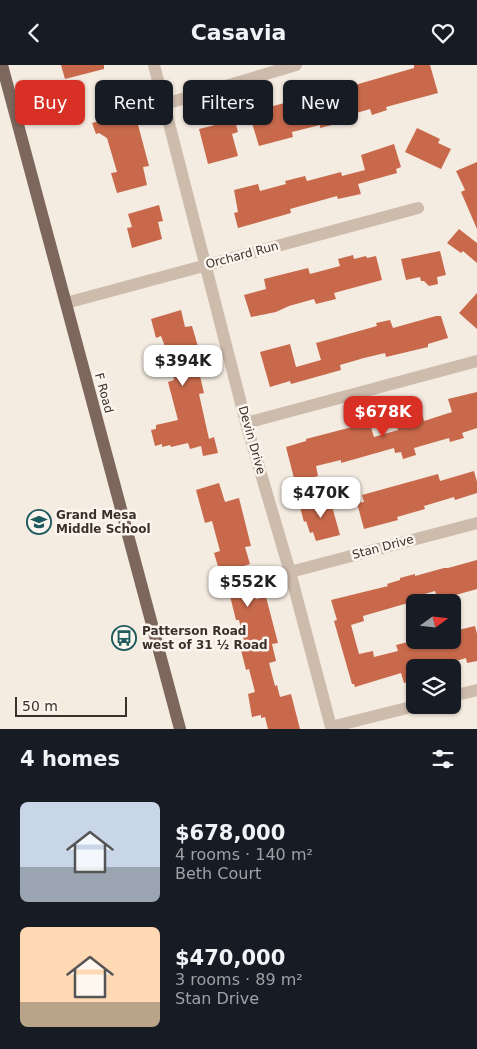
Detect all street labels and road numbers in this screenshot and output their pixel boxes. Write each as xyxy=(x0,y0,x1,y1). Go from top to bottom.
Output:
street label: Orchard Run xyxy=(204,239,280,271)
street label: F Road xyxy=(92,371,116,415)
street label: Devin Drive xyxy=(236,404,268,476)
street label: Stan Drive xyxy=(351,532,415,562)

